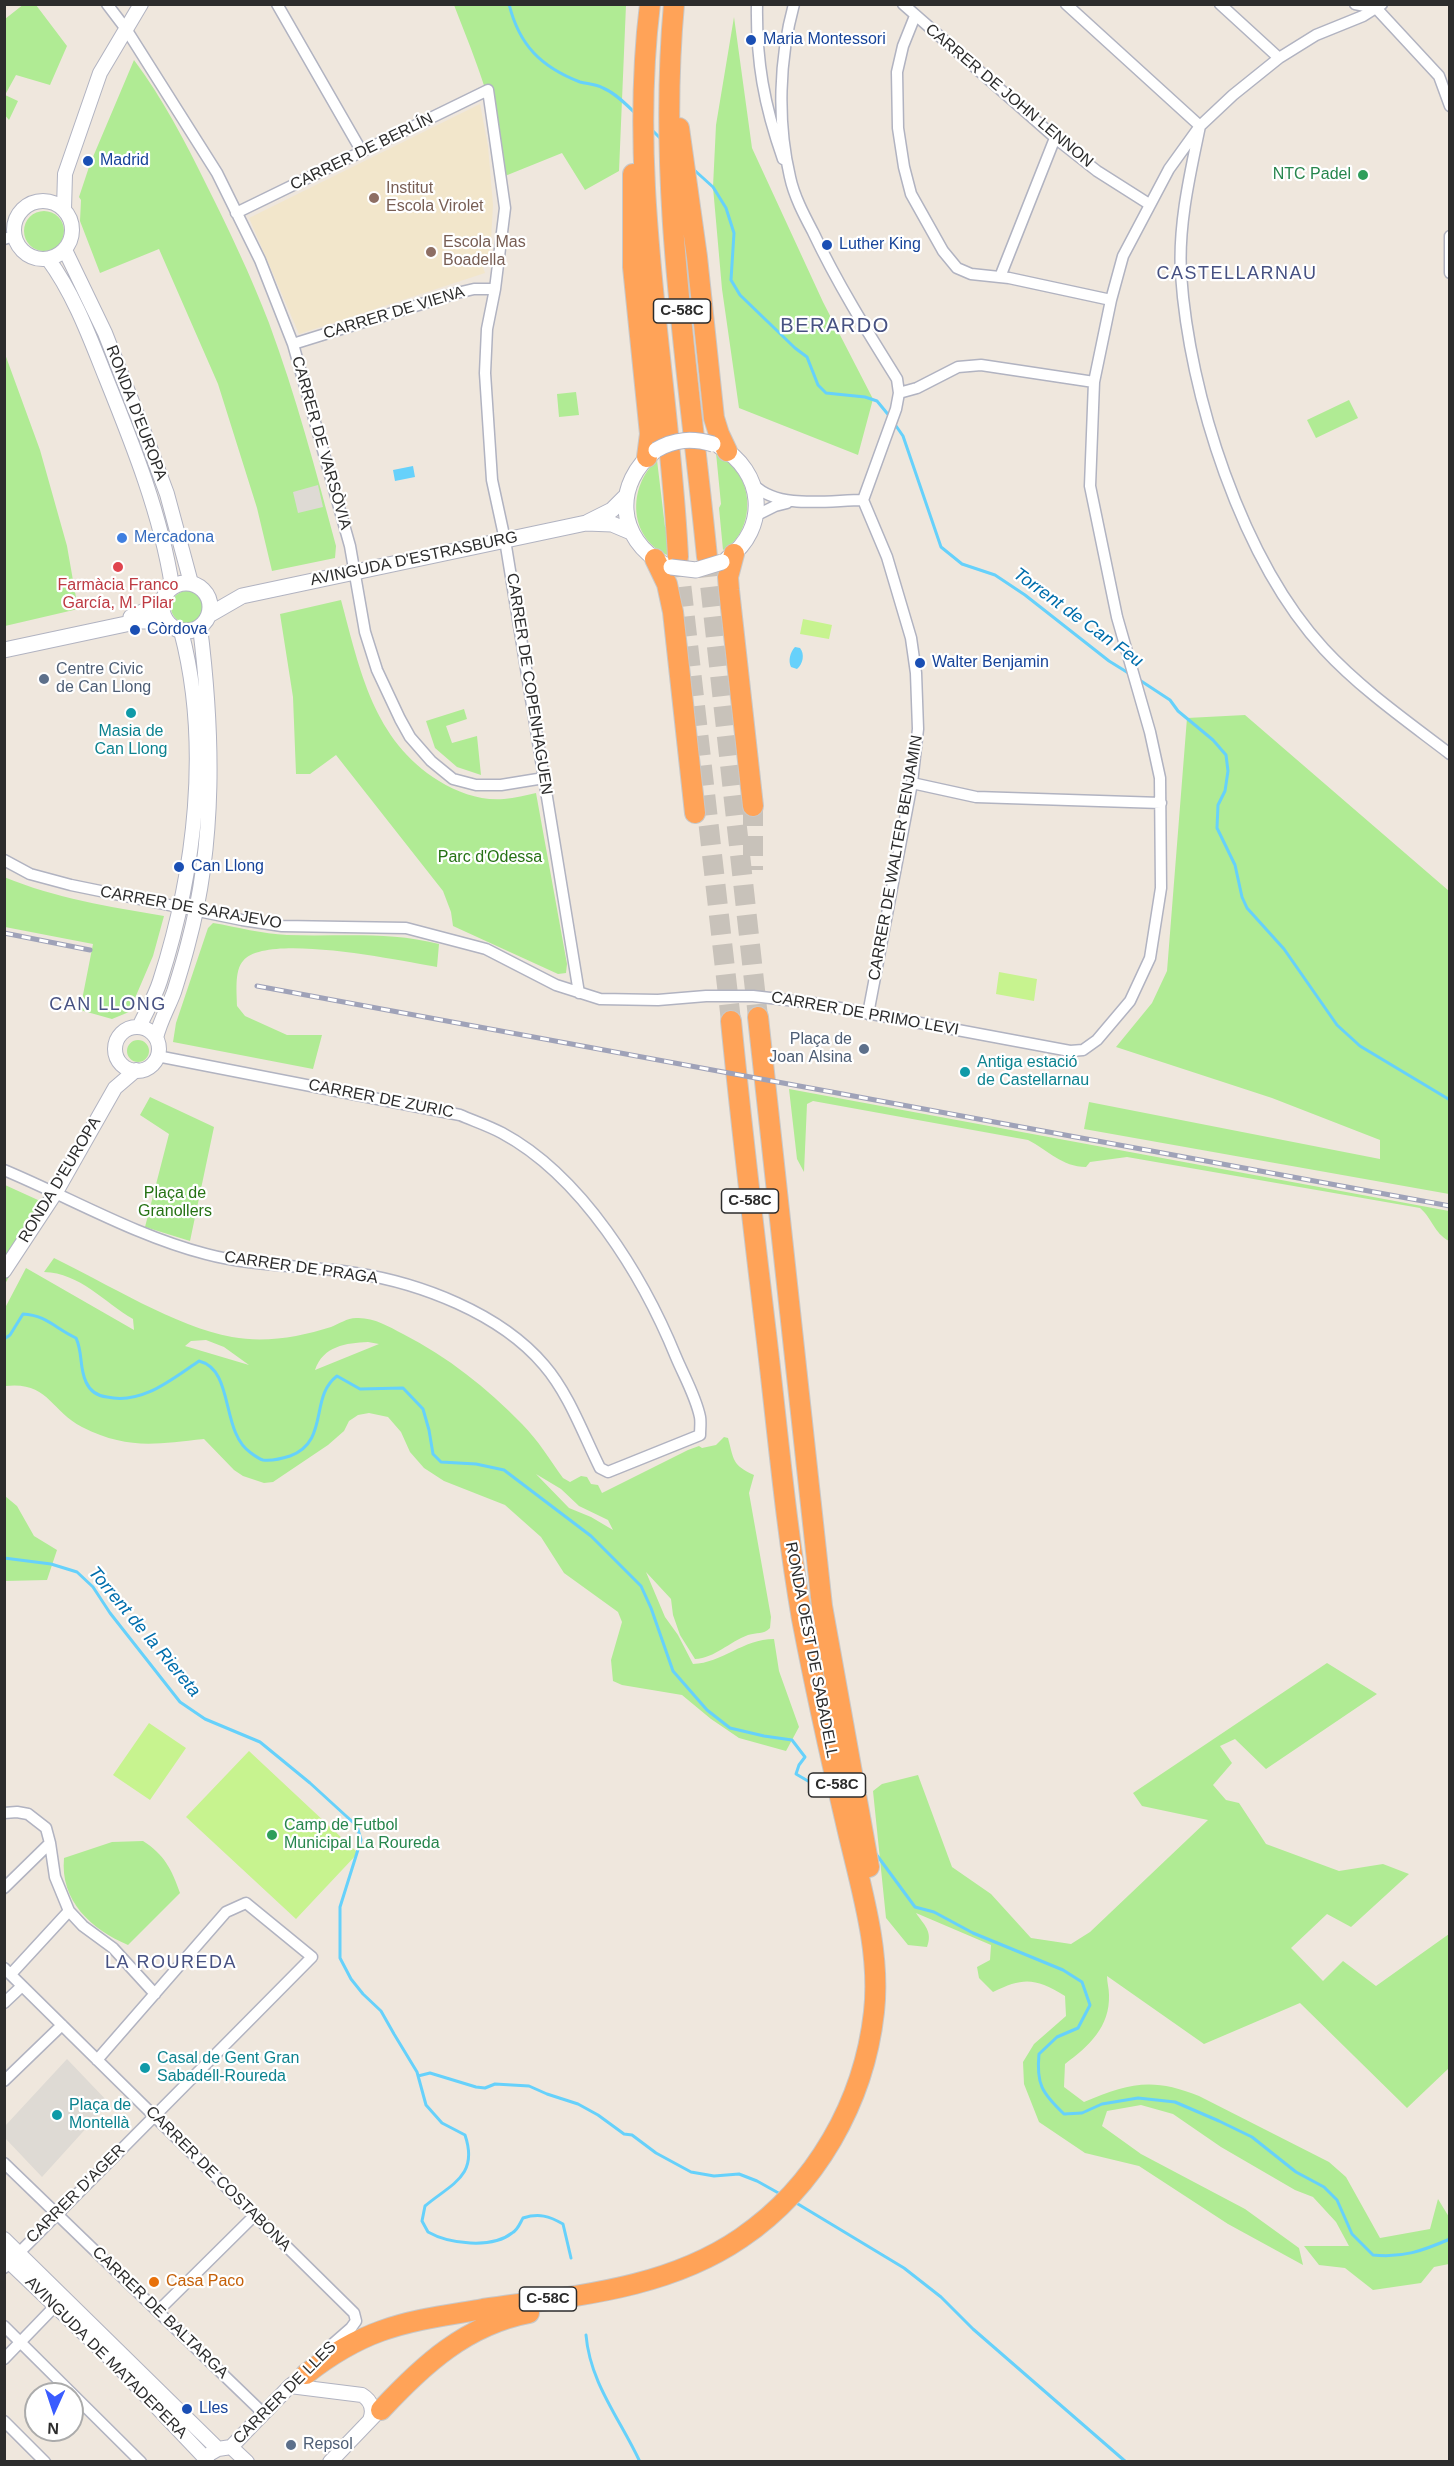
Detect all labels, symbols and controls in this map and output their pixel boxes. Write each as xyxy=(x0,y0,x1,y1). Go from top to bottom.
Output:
street label: CARRER DE JOHN LENNON xyxy=(921,20,1097,172)
place label: Maria Montessori xyxy=(763,30,886,50)
marker: Maria Montessori xyxy=(744,33,758,47)
street label: CARRER DE BERLÍN xyxy=(287,109,437,195)
place label: Madrid xyxy=(100,151,149,171)
marker: Madrid xyxy=(81,154,95,168)
place label: NTC Padel xyxy=(1273,165,1351,185)
marker: NTC Padel xyxy=(1356,168,1370,182)
place label: Institut Escola Virolet xyxy=(386,179,484,217)
marker: Institut Escola Virolet xyxy=(367,191,381,205)
place label: Escola Mas Boadella xyxy=(443,233,526,271)
place label: Luther King xyxy=(839,235,921,255)
marker: Luther King xyxy=(820,238,834,252)
marker: Escola Mas Boadella xyxy=(424,245,438,259)
district label: CASTELLARNAU xyxy=(1156,263,1318,285)
street label: CARRER DE VIENA xyxy=(321,282,467,344)
road number: C-58C xyxy=(654,299,710,323)
district label: BERARDO xyxy=(780,314,890,338)
street label: RONDA D'EUROPA xyxy=(101,343,171,483)
street label: CARRER DE VARSÒVIA xyxy=(287,354,355,532)
place label: Mercadona xyxy=(134,528,214,548)
street label: AVINGUDA D'ESTRASBURG xyxy=(308,528,520,590)
marker: Mercadona xyxy=(115,531,129,545)
marker: Farmàcia Franco García, M. Pilar xyxy=(111,560,125,574)
water label: Torrent de Can Feu xyxy=(1009,564,1147,672)
street label: CARRER DE COPENHAGUEN xyxy=(502,572,556,796)
place label: Farmàcia Franco García, M. Pilar xyxy=(58,576,178,614)
place label: Còrdova xyxy=(147,620,207,640)
marker: Còrdova xyxy=(128,623,142,637)
place label: Walter Benjamin xyxy=(932,653,1049,673)
marker: Walter Benjamin xyxy=(913,656,927,670)
place label: Centre Civic de Can Llong xyxy=(56,660,151,698)
marker: Centre Civic de Can Llong xyxy=(37,672,51,686)
marker: Masia de Can Llong xyxy=(124,706,138,720)
place label: Masia de Can Llong xyxy=(95,722,167,760)
street label: CARRER DE WALTER BENJAMIN xyxy=(865,734,927,982)
park label: Parc d'Odessa xyxy=(438,848,542,868)
place label: Can Llong xyxy=(191,857,264,877)
marker: Can Llong xyxy=(172,860,186,874)
street label: CARRER DE SARAJEVO xyxy=(99,883,283,933)
street label: CARRER DE PRIMO LEVI xyxy=(770,988,960,1040)
district label: CAN LLONG xyxy=(49,994,167,1016)
place label: Plaça de Joan Alsina xyxy=(769,1030,852,1068)
marker: Plaça de Joan Alsina xyxy=(857,1042,871,1056)
place label: Antiga estació de Castellarnau xyxy=(977,1053,1089,1091)
marker: Antiga estació de Castellarnau xyxy=(958,1065,972,1079)
street label: CARRER DE ZURIC xyxy=(307,1075,455,1123)
street label: RONDA D'EUROPA xyxy=(15,1114,105,1246)
park label: Plaça de Granollers xyxy=(138,1184,212,1222)
road number: C-58C xyxy=(722,1189,778,1213)
street label: CARRER DE PRAGA xyxy=(223,1248,379,1288)
street label: RONDA OEST DE SABADELL xyxy=(781,1540,841,1760)
water label: Torrent de la Riereta xyxy=(83,1562,205,1702)
road number: C-58C xyxy=(808,1773,866,1797)
place label: Camp de Futbol Municipal La Roureda xyxy=(284,1816,440,1854)
marker: Camp de Futbol Municipal La Roureda xyxy=(265,1828,279,1842)
district label: LA ROUREDA xyxy=(105,1952,237,1974)
place label: Casal de Gent Gran Sabadell-Roureda xyxy=(157,2049,299,2087)
marker: Casal de Gent Gran Sabadell-Roureda xyxy=(138,2061,152,2075)
place label: Plaça de Montellà xyxy=(69,2096,131,2134)
street label: CARRER DE COSTABONA xyxy=(141,2102,295,2256)
marker: Plaça de Montellà xyxy=(50,2108,64,2122)
street label: CARRER D'AGER xyxy=(23,2141,129,2247)
street label: CARRER DE BALTARGA xyxy=(88,2243,232,2383)
place label: Casa Paco xyxy=(166,2272,244,2292)
street label: AVINGUDA DE MATADEPERA xyxy=(21,2273,191,2443)
marker: Casa Paco xyxy=(147,2275,161,2289)
road number: C-58C xyxy=(520,2287,576,2311)
street label: CARRER DE LLES xyxy=(229,2337,341,2449)
north arrow xyxy=(24,2382,84,2442)
place label: Lles xyxy=(199,2399,228,2419)
marker: Lles xyxy=(180,2402,194,2416)
place label: Repsol xyxy=(303,2435,353,2455)
marker: Repsol xyxy=(284,2438,298,2452)

